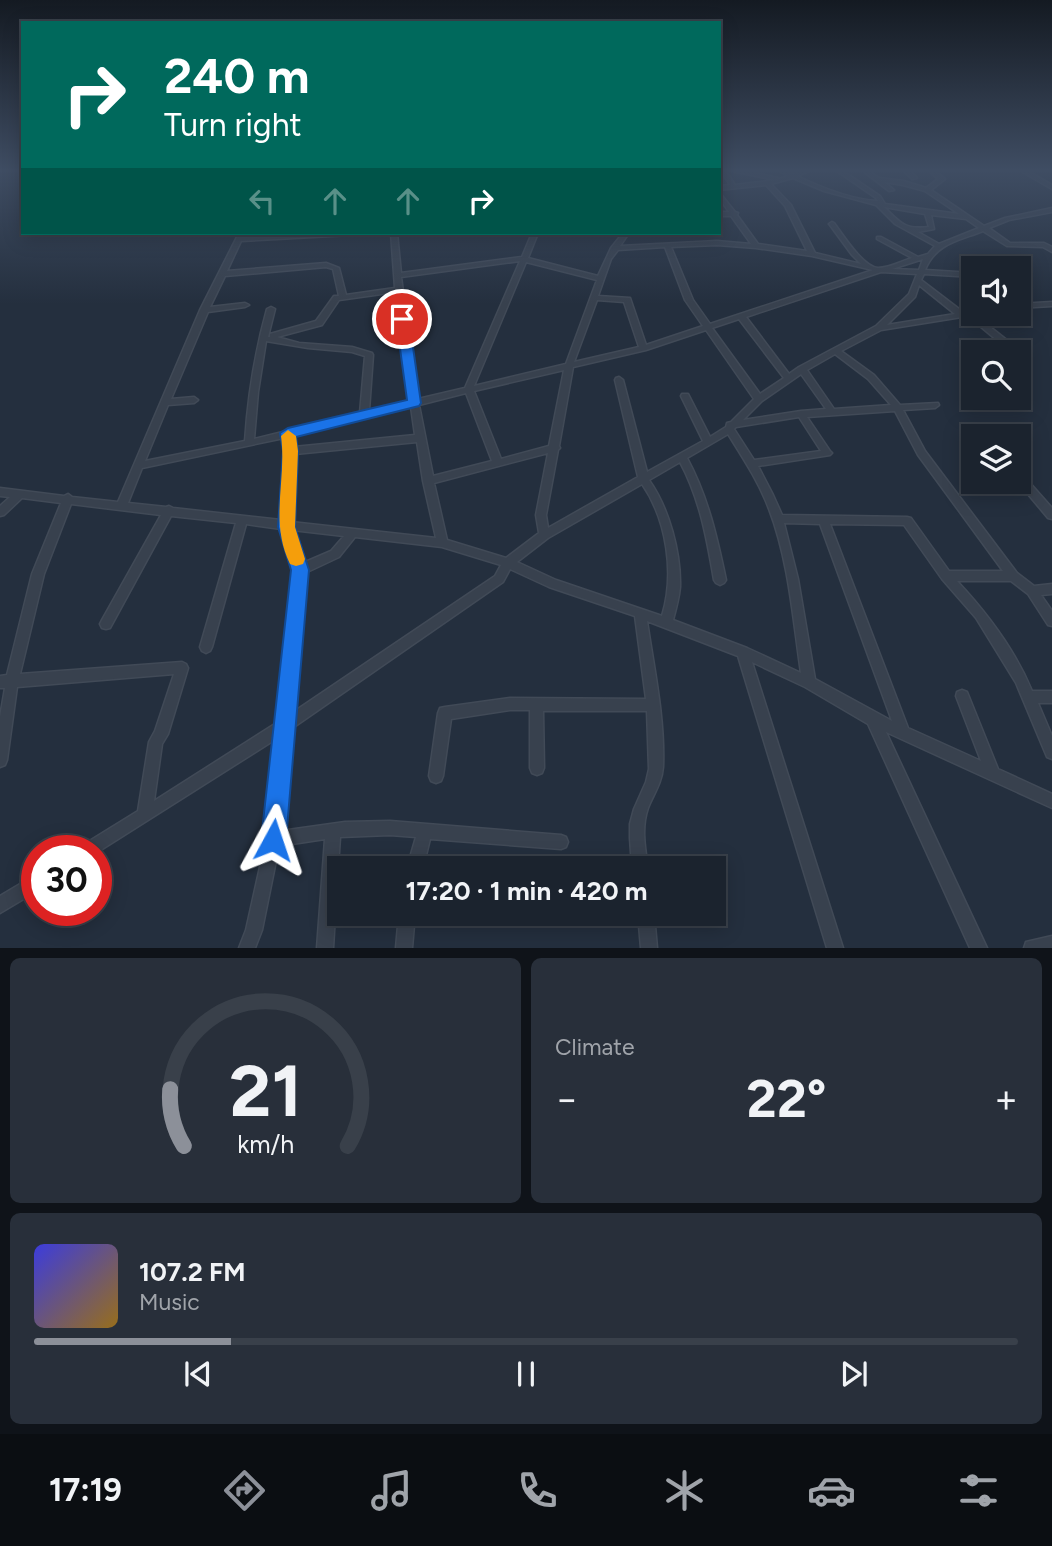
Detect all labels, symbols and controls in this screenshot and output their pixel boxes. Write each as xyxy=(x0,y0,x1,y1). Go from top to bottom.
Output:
text: 240 m xyxy=(164,46,310,105)
icon: right xyxy=(49,49,140,140)
text: Turn right xyxy=(164,106,302,144)
icon: left xyxy=(243,182,281,220)
icon: ahead xyxy=(316,182,354,220)
icon: ahead xyxy=(389,182,427,220)
icon: right xyxy=(462,182,500,220)
map controls xyxy=(961,256,1031,494)
button: sound xyxy=(961,256,1031,326)
pin xyxy=(372,289,432,349)
icon: arrive xyxy=(383,300,421,338)
button: search xyxy=(961,340,1031,410)
button: layers xyxy=(961,424,1031,494)
position arrow xyxy=(236,803,310,877)
speed limit sign: 30 xyxy=(21,835,112,926)
text: 17:20 · 1 min · 420 m xyxy=(405,875,648,907)
text: Climate xyxy=(555,1033,634,1061)
text: 21 xyxy=(229,1048,302,1135)
text: 22° xyxy=(747,1068,826,1130)
text: − xyxy=(555,1076,579,1122)
text: + xyxy=(994,1076,1018,1122)
text: km/h xyxy=(237,1129,294,1159)
text: 107.2 FM xyxy=(139,1256,246,1288)
text: Music xyxy=(139,1288,200,1316)
icon: previous xyxy=(179,1355,217,1393)
icon: pause xyxy=(507,1355,545,1393)
icon: next xyxy=(835,1355,873,1393)
icon: directions xyxy=(220,1466,269,1515)
icon: music xyxy=(367,1466,416,1515)
icon: phone xyxy=(513,1466,562,1515)
icon: climate xyxy=(660,1466,709,1515)
icon: car xyxy=(807,1466,856,1515)
icon: filters xyxy=(954,1466,1003,1515)
text: 17:19 xyxy=(49,1471,122,1509)

